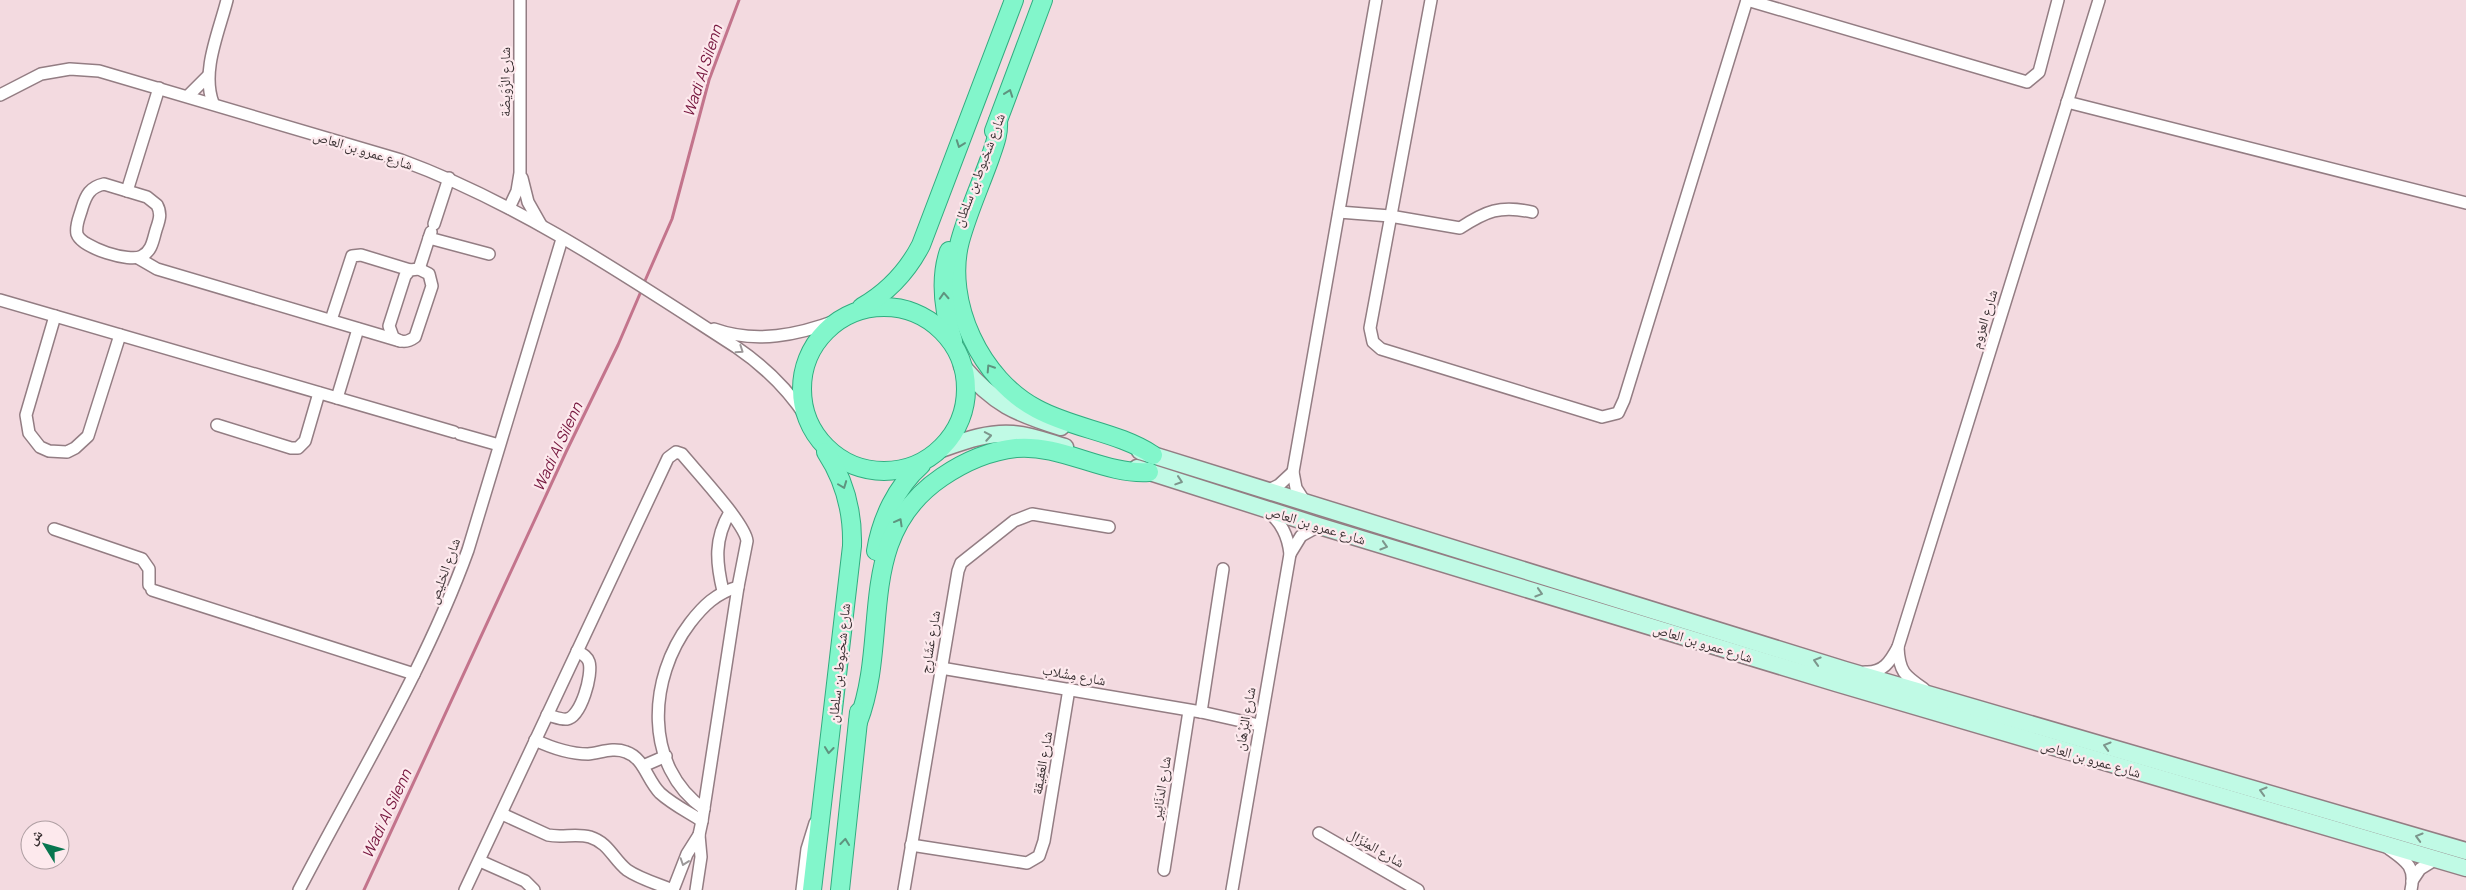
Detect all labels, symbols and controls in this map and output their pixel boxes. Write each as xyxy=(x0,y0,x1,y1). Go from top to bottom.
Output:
water label: Wadi Al Silenn xyxy=(678,21,728,120)
street label: شارع الرُّوَيضَة xyxy=(495,47,515,117)
one-way arrow xyxy=(1003,89,1013,97)
street label: شارع شخبوط بن سلطان xyxy=(948,110,1010,230)
street label: شارع عمرو بن العاص xyxy=(311,125,415,175)
one-way arrow xyxy=(956,139,967,148)
street label: شارع العزوم xyxy=(1966,287,2002,351)
one-way arrow xyxy=(939,292,950,300)
one-way arrow xyxy=(734,344,743,353)
one-way arrow xyxy=(987,364,997,373)
water label: Wadi Al Silenn xyxy=(528,398,588,495)
one-way arrow xyxy=(984,431,992,441)
one-way arrow xyxy=(1174,475,1182,485)
one-way arrow xyxy=(837,481,847,489)
street label: شارع عمرو بن العاص xyxy=(1264,500,1368,550)
one-way arrow xyxy=(892,518,902,527)
street label: شارع الخليص xyxy=(423,535,465,607)
one-way arrow xyxy=(1379,540,1387,550)
one-way arrow xyxy=(1534,588,1543,598)
street label: شارع شخبوط بن سلطان xyxy=(823,602,855,724)
street label: شارع عَشَارِج xyxy=(915,609,946,675)
street label: شارع عمرو بن العاص xyxy=(1651,618,1755,668)
one-way arrow xyxy=(1813,657,1822,667)
street label: شارع مِشْلاب xyxy=(1041,660,1107,690)
street label: شارع البُرْهَان xyxy=(1230,686,1260,752)
street label: شارع العَقِيقة xyxy=(1027,730,1057,796)
street label: شارع عمرو بن العاص xyxy=(2039,735,2143,783)
one-way arrow xyxy=(2104,741,2112,751)
one-way arrow xyxy=(824,747,835,755)
street label: شارع الدَنَانِير xyxy=(1146,755,1176,822)
water label: Wadi Al Silenn xyxy=(357,765,417,862)
one-way arrow xyxy=(2260,787,2268,797)
north arrow xyxy=(20,820,70,870)
street label: شارع المِنْزَال xyxy=(1344,824,1408,872)
text: ش xyxy=(22,825,46,849)
one-way arrow xyxy=(2416,833,2424,843)
one-way arrow xyxy=(839,837,850,845)
one-way arrow xyxy=(680,857,690,866)

